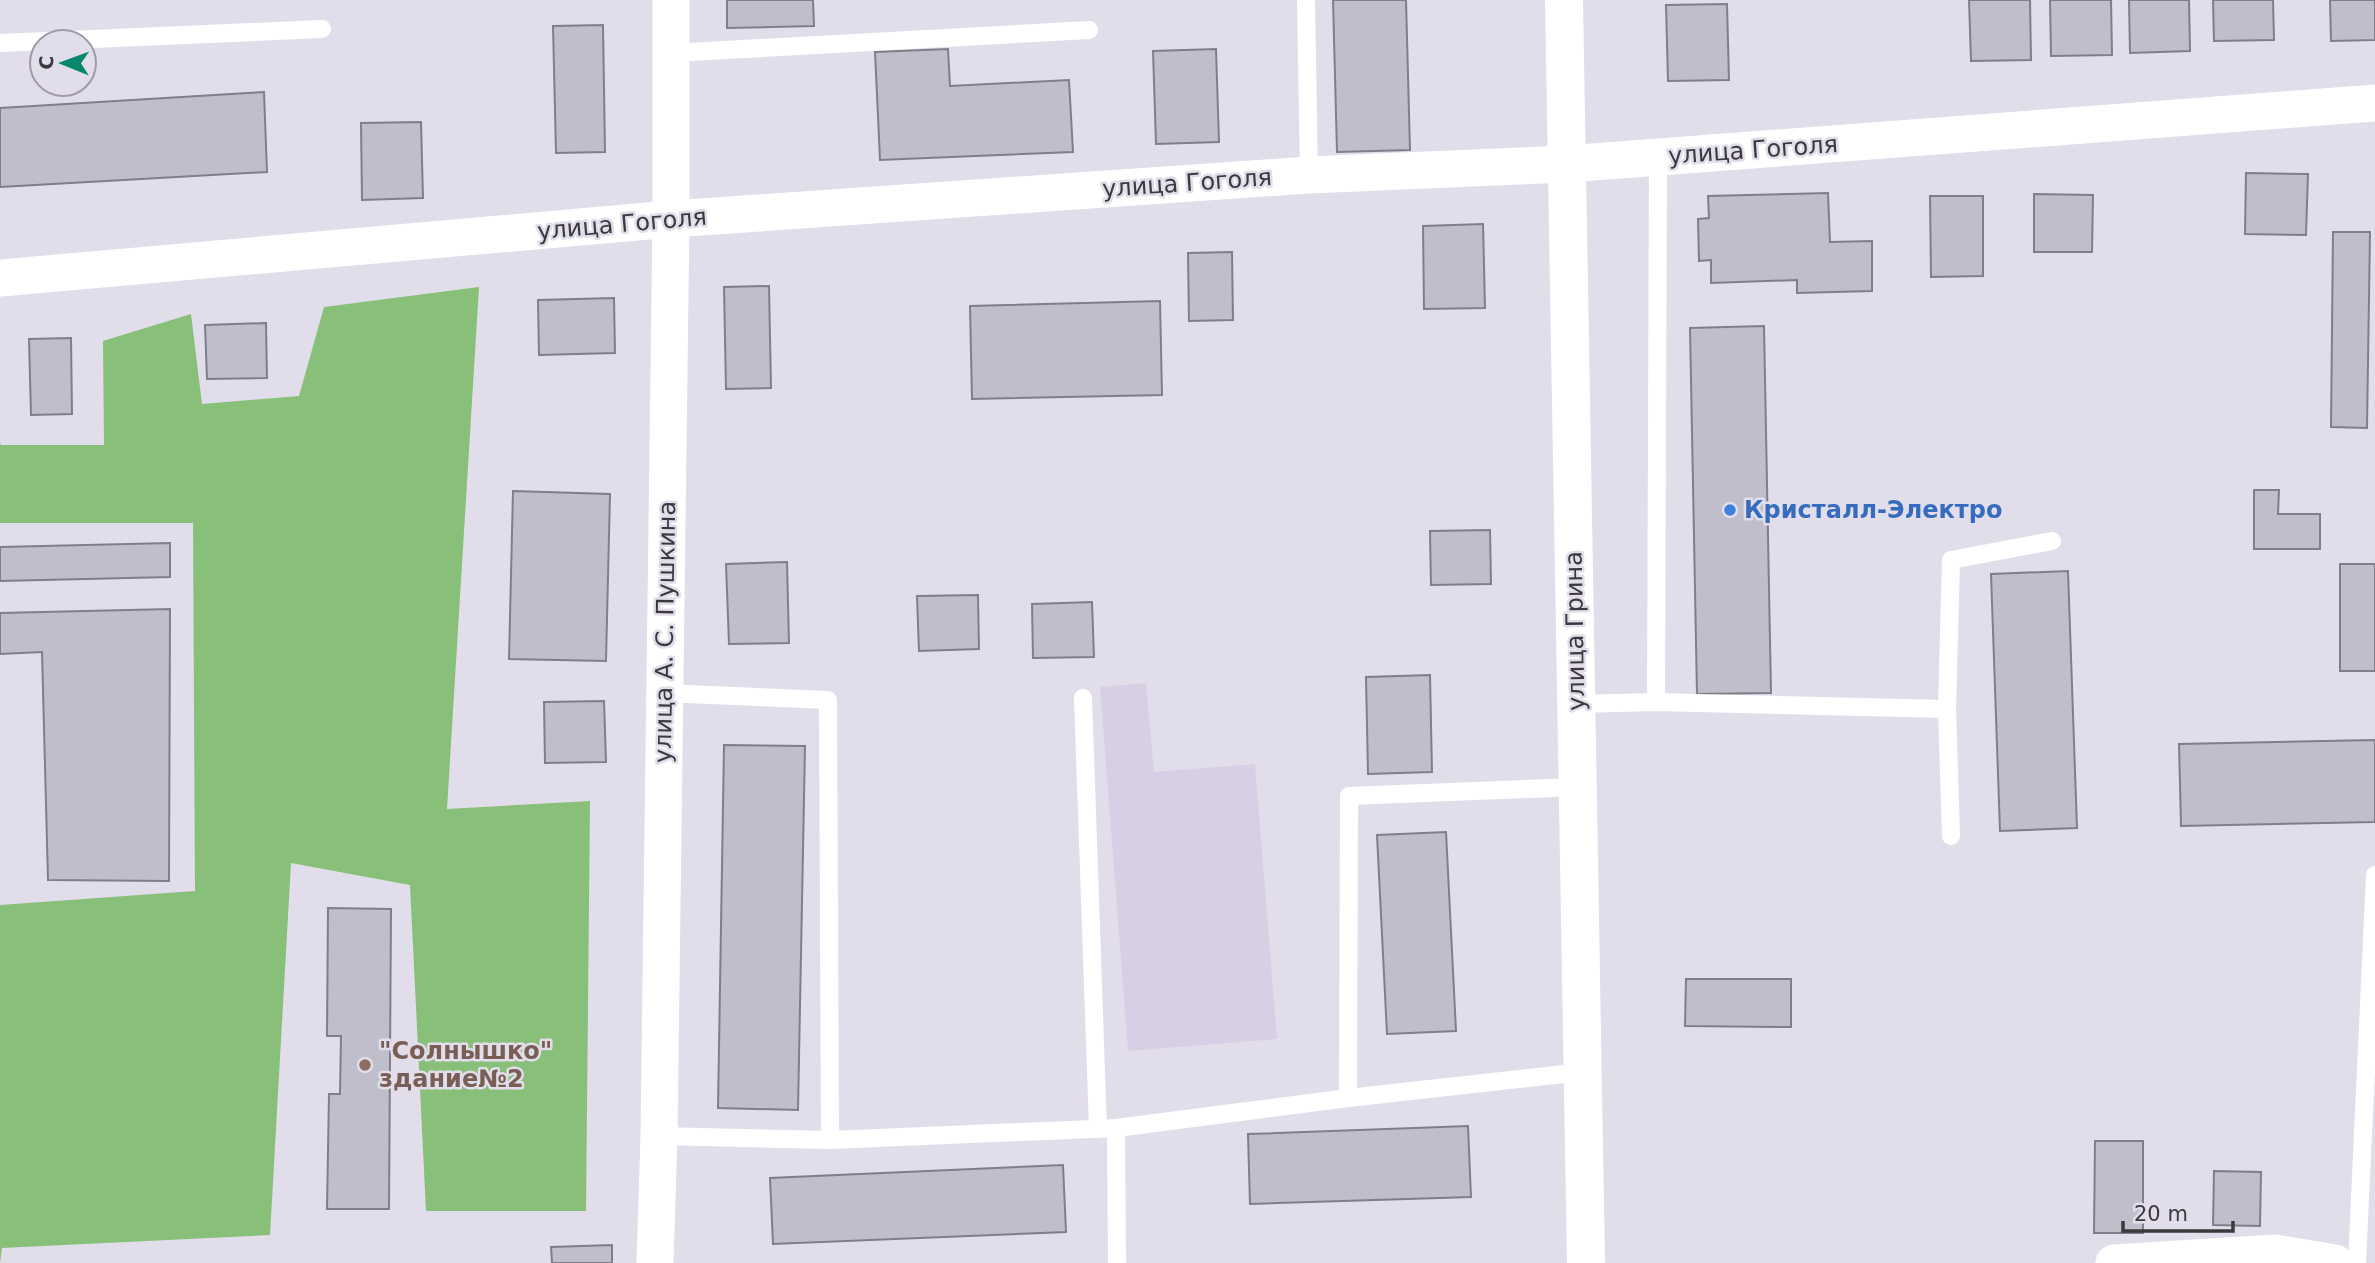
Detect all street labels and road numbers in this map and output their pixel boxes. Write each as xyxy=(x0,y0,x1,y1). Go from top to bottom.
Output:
street label: улица Гоголя xyxy=(1667,130,1839,170)
street label: улица Гоголя xyxy=(1101,163,1273,203)
street label: улица Гоголя xyxy=(536,203,708,245)
street label: улица А. С. Пушкина xyxy=(649,501,681,763)
street label: улица Грина xyxy=(1560,551,1590,711)

